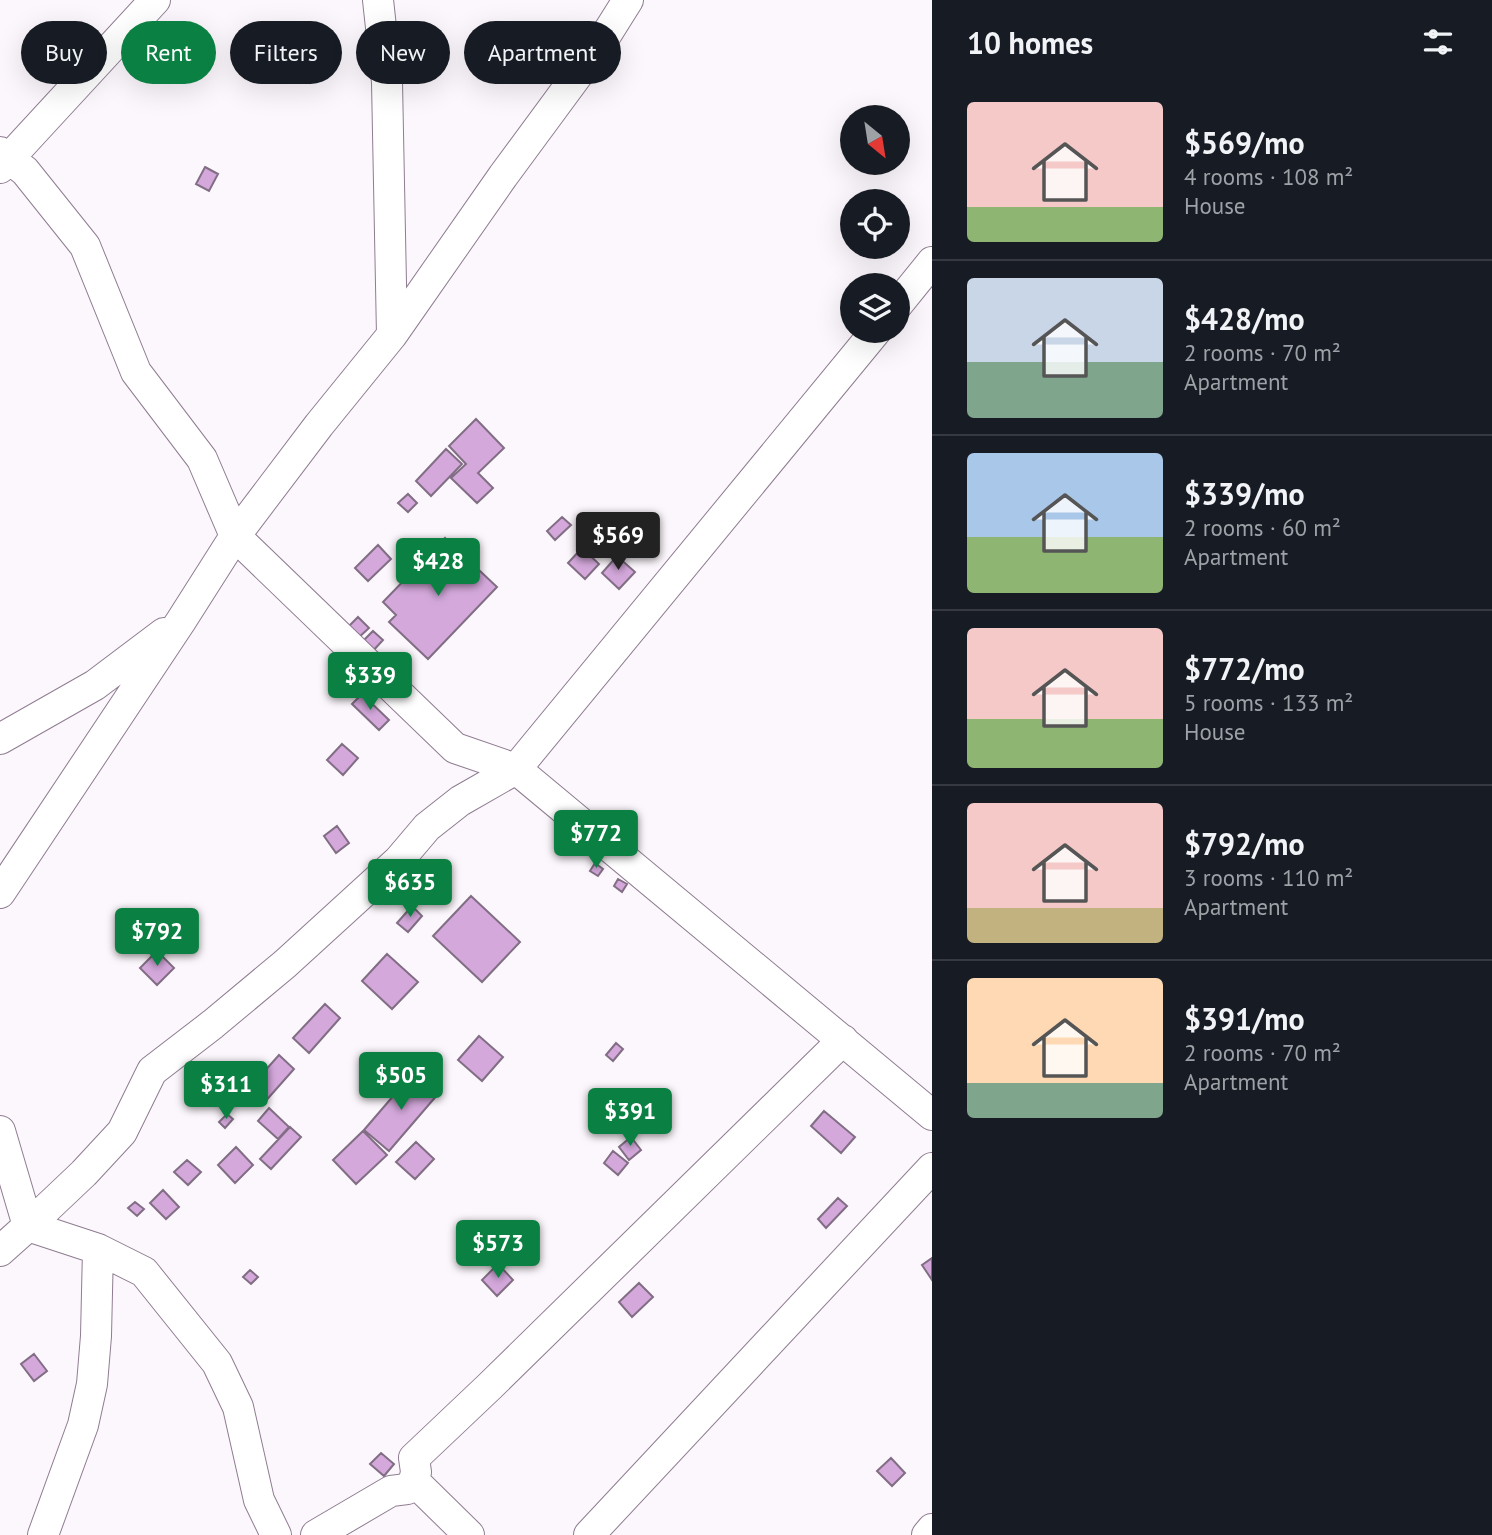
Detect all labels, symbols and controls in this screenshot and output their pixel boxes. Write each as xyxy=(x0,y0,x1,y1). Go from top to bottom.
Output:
chip: Buy xyxy=(21,21,107,84)
chip: Rent xyxy=(121,21,216,84)
chip: Filters xyxy=(230,21,342,84)
chip: New xyxy=(356,21,450,84)
chip: Apartment xyxy=(464,21,621,84)
text: 10 homes xyxy=(967,23,1093,62)
icon: filters xyxy=(1419,23,1457,61)
north arrow xyxy=(840,105,910,175)
map controls xyxy=(840,105,910,343)
text: $569/mo xyxy=(1184,123,1305,162)
icon: home xyxy=(1023,130,1107,214)
text: 4 rooms · 108 m² xyxy=(1184,162,1353,191)
button: locate xyxy=(840,189,910,259)
text: House xyxy=(1184,191,1246,220)
button: layers xyxy=(840,273,910,343)
text: $428/mo xyxy=(1184,299,1305,338)
icon: home xyxy=(1023,306,1107,390)
text: 2 rooms · 70 m² xyxy=(1184,338,1341,367)
text: Apartment xyxy=(1184,367,1288,396)
text: $339/mo xyxy=(1184,474,1305,513)
icon: home xyxy=(1023,481,1107,565)
pin: $569 xyxy=(577,512,659,572)
text: 2 rooms · 60 m² xyxy=(1184,513,1341,542)
text: $569 xyxy=(592,520,644,549)
pin: $428 xyxy=(397,538,479,598)
text: Apartment xyxy=(1184,542,1288,571)
text: $428 xyxy=(412,546,464,575)
text: $772/mo xyxy=(1184,649,1305,688)
pin: $339 xyxy=(329,652,411,712)
icon: home xyxy=(1023,656,1107,740)
text: $339 xyxy=(344,660,396,689)
text: 5 rooms · 133 m² xyxy=(1184,688,1353,717)
text: House xyxy=(1184,717,1246,746)
pin: $772 xyxy=(555,810,637,870)
text: $772 xyxy=(570,818,622,847)
text: $792/mo xyxy=(1184,824,1305,863)
icon: home xyxy=(1023,831,1107,915)
pin: $635 xyxy=(369,860,451,919)
text: 3 rooms · 110 m² xyxy=(1184,863,1353,892)
text: $635 xyxy=(384,867,436,896)
text: Apartment xyxy=(1184,892,1288,921)
pin: $792 xyxy=(116,908,198,968)
text: $792 xyxy=(131,916,183,945)
text: $391/mo xyxy=(1184,999,1305,1038)
icon: home xyxy=(1023,1006,1107,1090)
text: 2 rooms · 70 m² xyxy=(1184,1038,1341,1067)
pin: $505 xyxy=(360,1052,442,1112)
text: $505 xyxy=(375,1060,427,1089)
pin: $311 xyxy=(185,1062,267,1121)
text: Apartment xyxy=(1184,1067,1288,1096)
text: $311 xyxy=(200,1069,252,1098)
pin: $391 xyxy=(589,1088,671,1148)
text: $391 xyxy=(604,1096,656,1125)
pin: $573 xyxy=(457,1220,539,1280)
text: $573 xyxy=(472,1228,524,1257)

